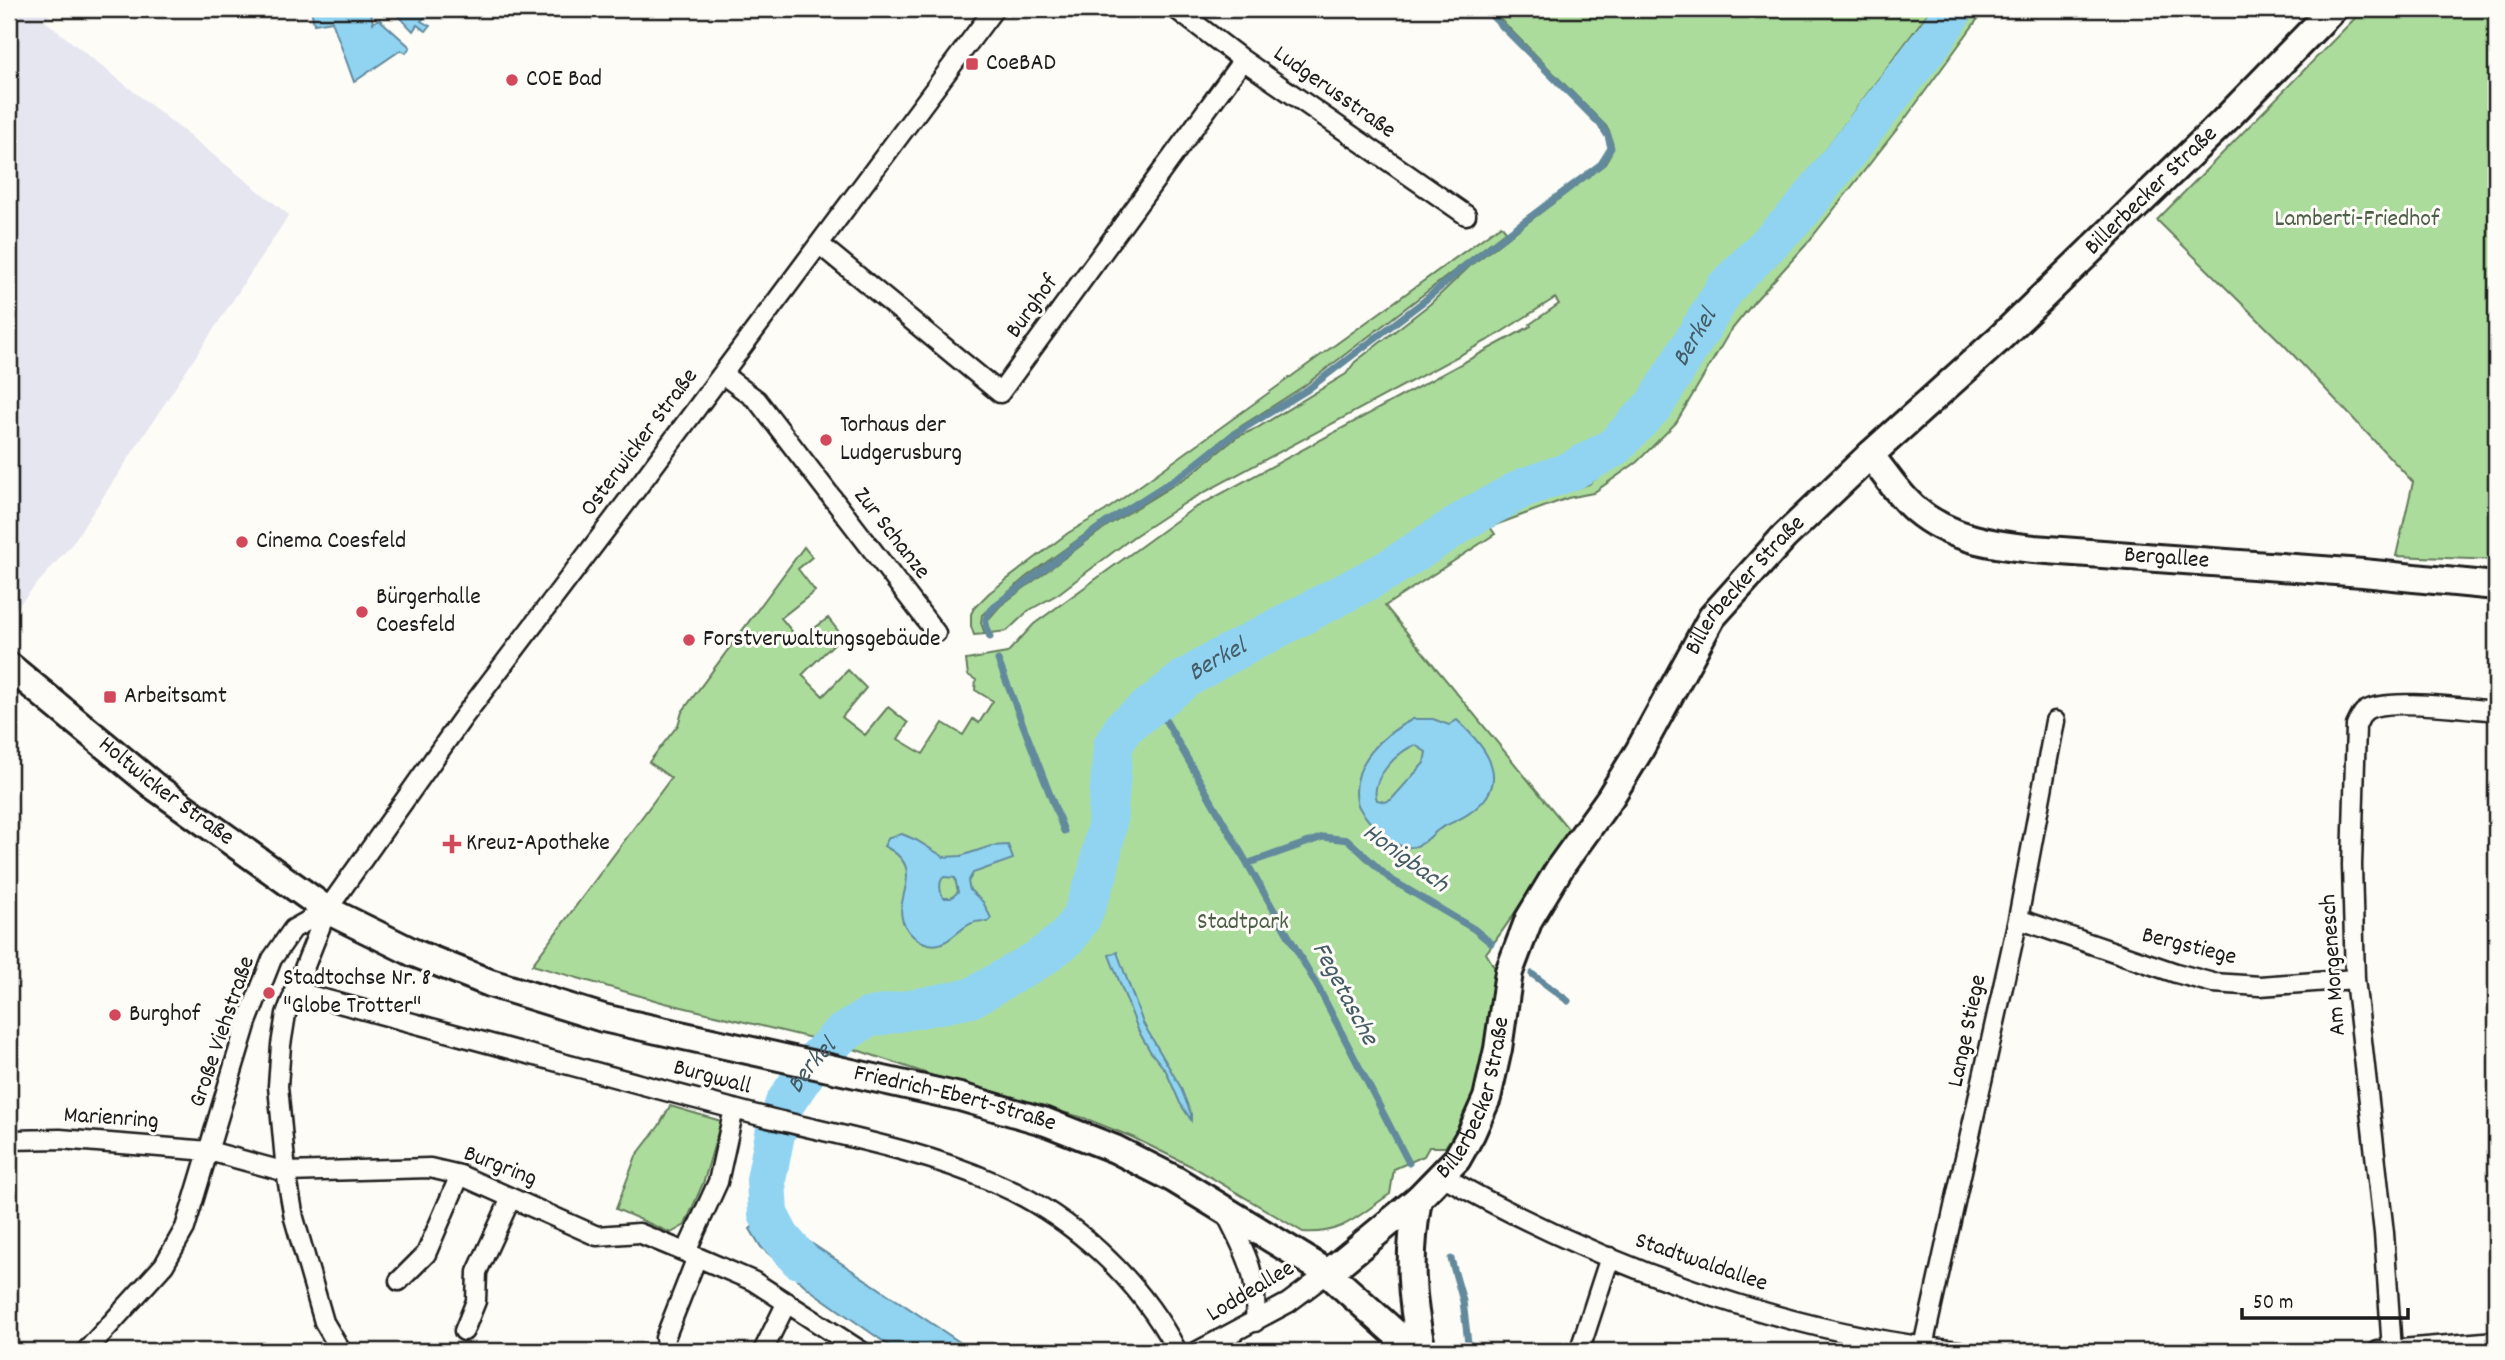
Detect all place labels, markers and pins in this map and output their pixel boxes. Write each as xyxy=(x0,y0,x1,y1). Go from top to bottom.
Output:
place label: CoeBAD xyxy=(986,47,1056,81)
marker: CoeBAD xyxy=(964,56,980,72)
place label: COE Bad xyxy=(526,63,602,97)
marker: COE Bad xyxy=(504,72,520,88)
place label: Torhaus der Ludgerusburg xyxy=(840,409,962,471)
marker: Torhaus der Ludgerusburg xyxy=(818,432,834,448)
place label: Cinema Coesfeld xyxy=(256,525,406,559)
marker: Cinema Coesfeld xyxy=(234,534,250,550)
place label: Bürgerhalle Coesfeld xyxy=(376,581,481,643)
marker: Bürgerhalle Coesfeld xyxy=(354,604,370,620)
place label: Forstverwaltungsgebäude xyxy=(703,623,941,657)
marker: Forstverwaltungsgebäude xyxy=(681,632,697,648)
place label: Arbeitsamt xyxy=(124,680,227,714)
marker: Arbeitsamt xyxy=(102,689,118,705)
place label: Kreuz-Apotheke xyxy=(466,827,610,861)
marker: Kreuz-Apotheke xyxy=(444,836,460,852)
place label: Stadtochse Nr. 8 "Globe Trotter" xyxy=(283,962,431,1024)
marker: Stadtochse Nr. 8 "Globe Trotter" xyxy=(261,985,277,1001)
place label: Burghof xyxy=(129,998,201,1032)
marker: Burghof xyxy=(107,1007,123,1023)

